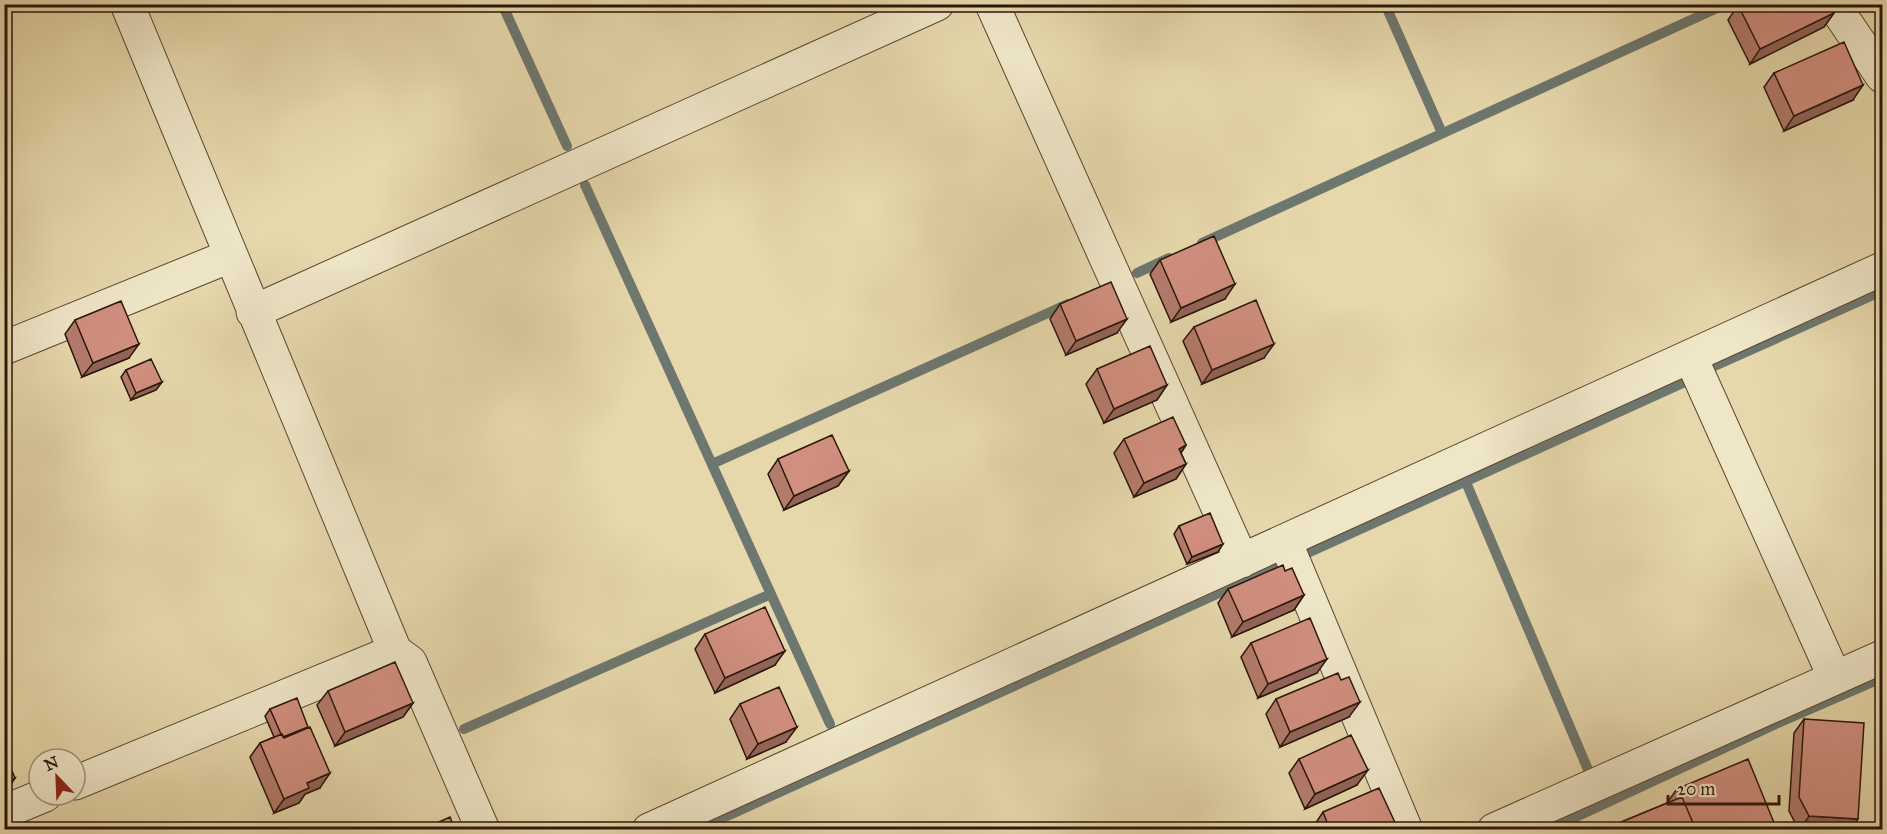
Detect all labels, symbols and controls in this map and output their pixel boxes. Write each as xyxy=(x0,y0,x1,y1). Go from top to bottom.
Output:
north arrow xyxy=(27,747,87,807)
text: N xyxy=(41,752,62,775)
scale bar xyxy=(1668,768,1779,806)
text: 20 m xyxy=(1677,778,1715,800)

